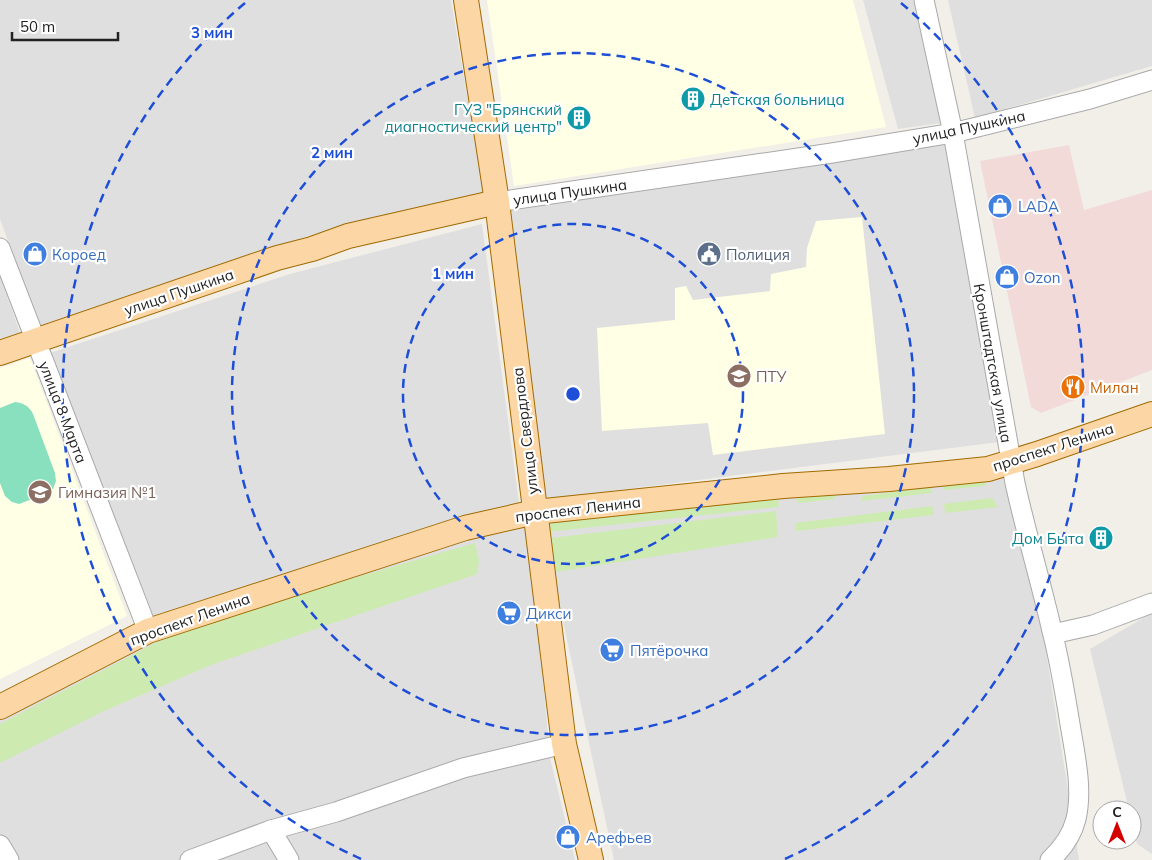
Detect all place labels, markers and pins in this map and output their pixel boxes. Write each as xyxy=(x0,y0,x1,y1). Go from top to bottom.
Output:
building icon: Детская больница xyxy=(680,86,706,112)
place label: Детская больница xyxy=(710,90,845,109)
place label: ГУЗ "Брянский диагностический центр" xyxy=(385,100,562,136)
building icon: ГУЗ "Брянский диагностический центр" xyxy=(566,105,592,131)
shop icon: LADA xyxy=(987,193,1013,219)
place label: LADA xyxy=(1018,197,1059,216)
shop icon: Короед xyxy=(22,241,48,267)
public building icon: Полиция xyxy=(696,241,722,267)
place label: Короед xyxy=(52,245,106,264)
place label: Полиция xyxy=(726,245,790,264)
shop icon: Ozon xyxy=(994,264,1020,290)
place label: Ozon xyxy=(1024,268,1061,287)
school or university icon: ПТУ xyxy=(726,363,752,389)
place label: ПТУ xyxy=(756,367,787,386)
restaurant icon: Милан xyxy=(1060,374,1086,400)
place label: Милан xyxy=(1090,378,1139,397)
centre of rings xyxy=(564,385,582,403)
school or university icon: Гимназия №1 xyxy=(27,479,53,505)
place label: Гимназия №1 xyxy=(58,483,156,502)
building icon: Дом Быта xyxy=(1088,525,1114,551)
place label: Дом Быта xyxy=(1012,529,1084,548)
supermarket icon: Дикси xyxy=(496,600,522,626)
place label: Дикси xyxy=(526,604,572,623)
supermarket icon: Пятёрочка xyxy=(599,637,625,663)
place label: Пятёрочка xyxy=(630,641,708,660)
shop icon: Арефьев xyxy=(555,824,581,850)
place label: Арефьев xyxy=(586,828,652,847)

